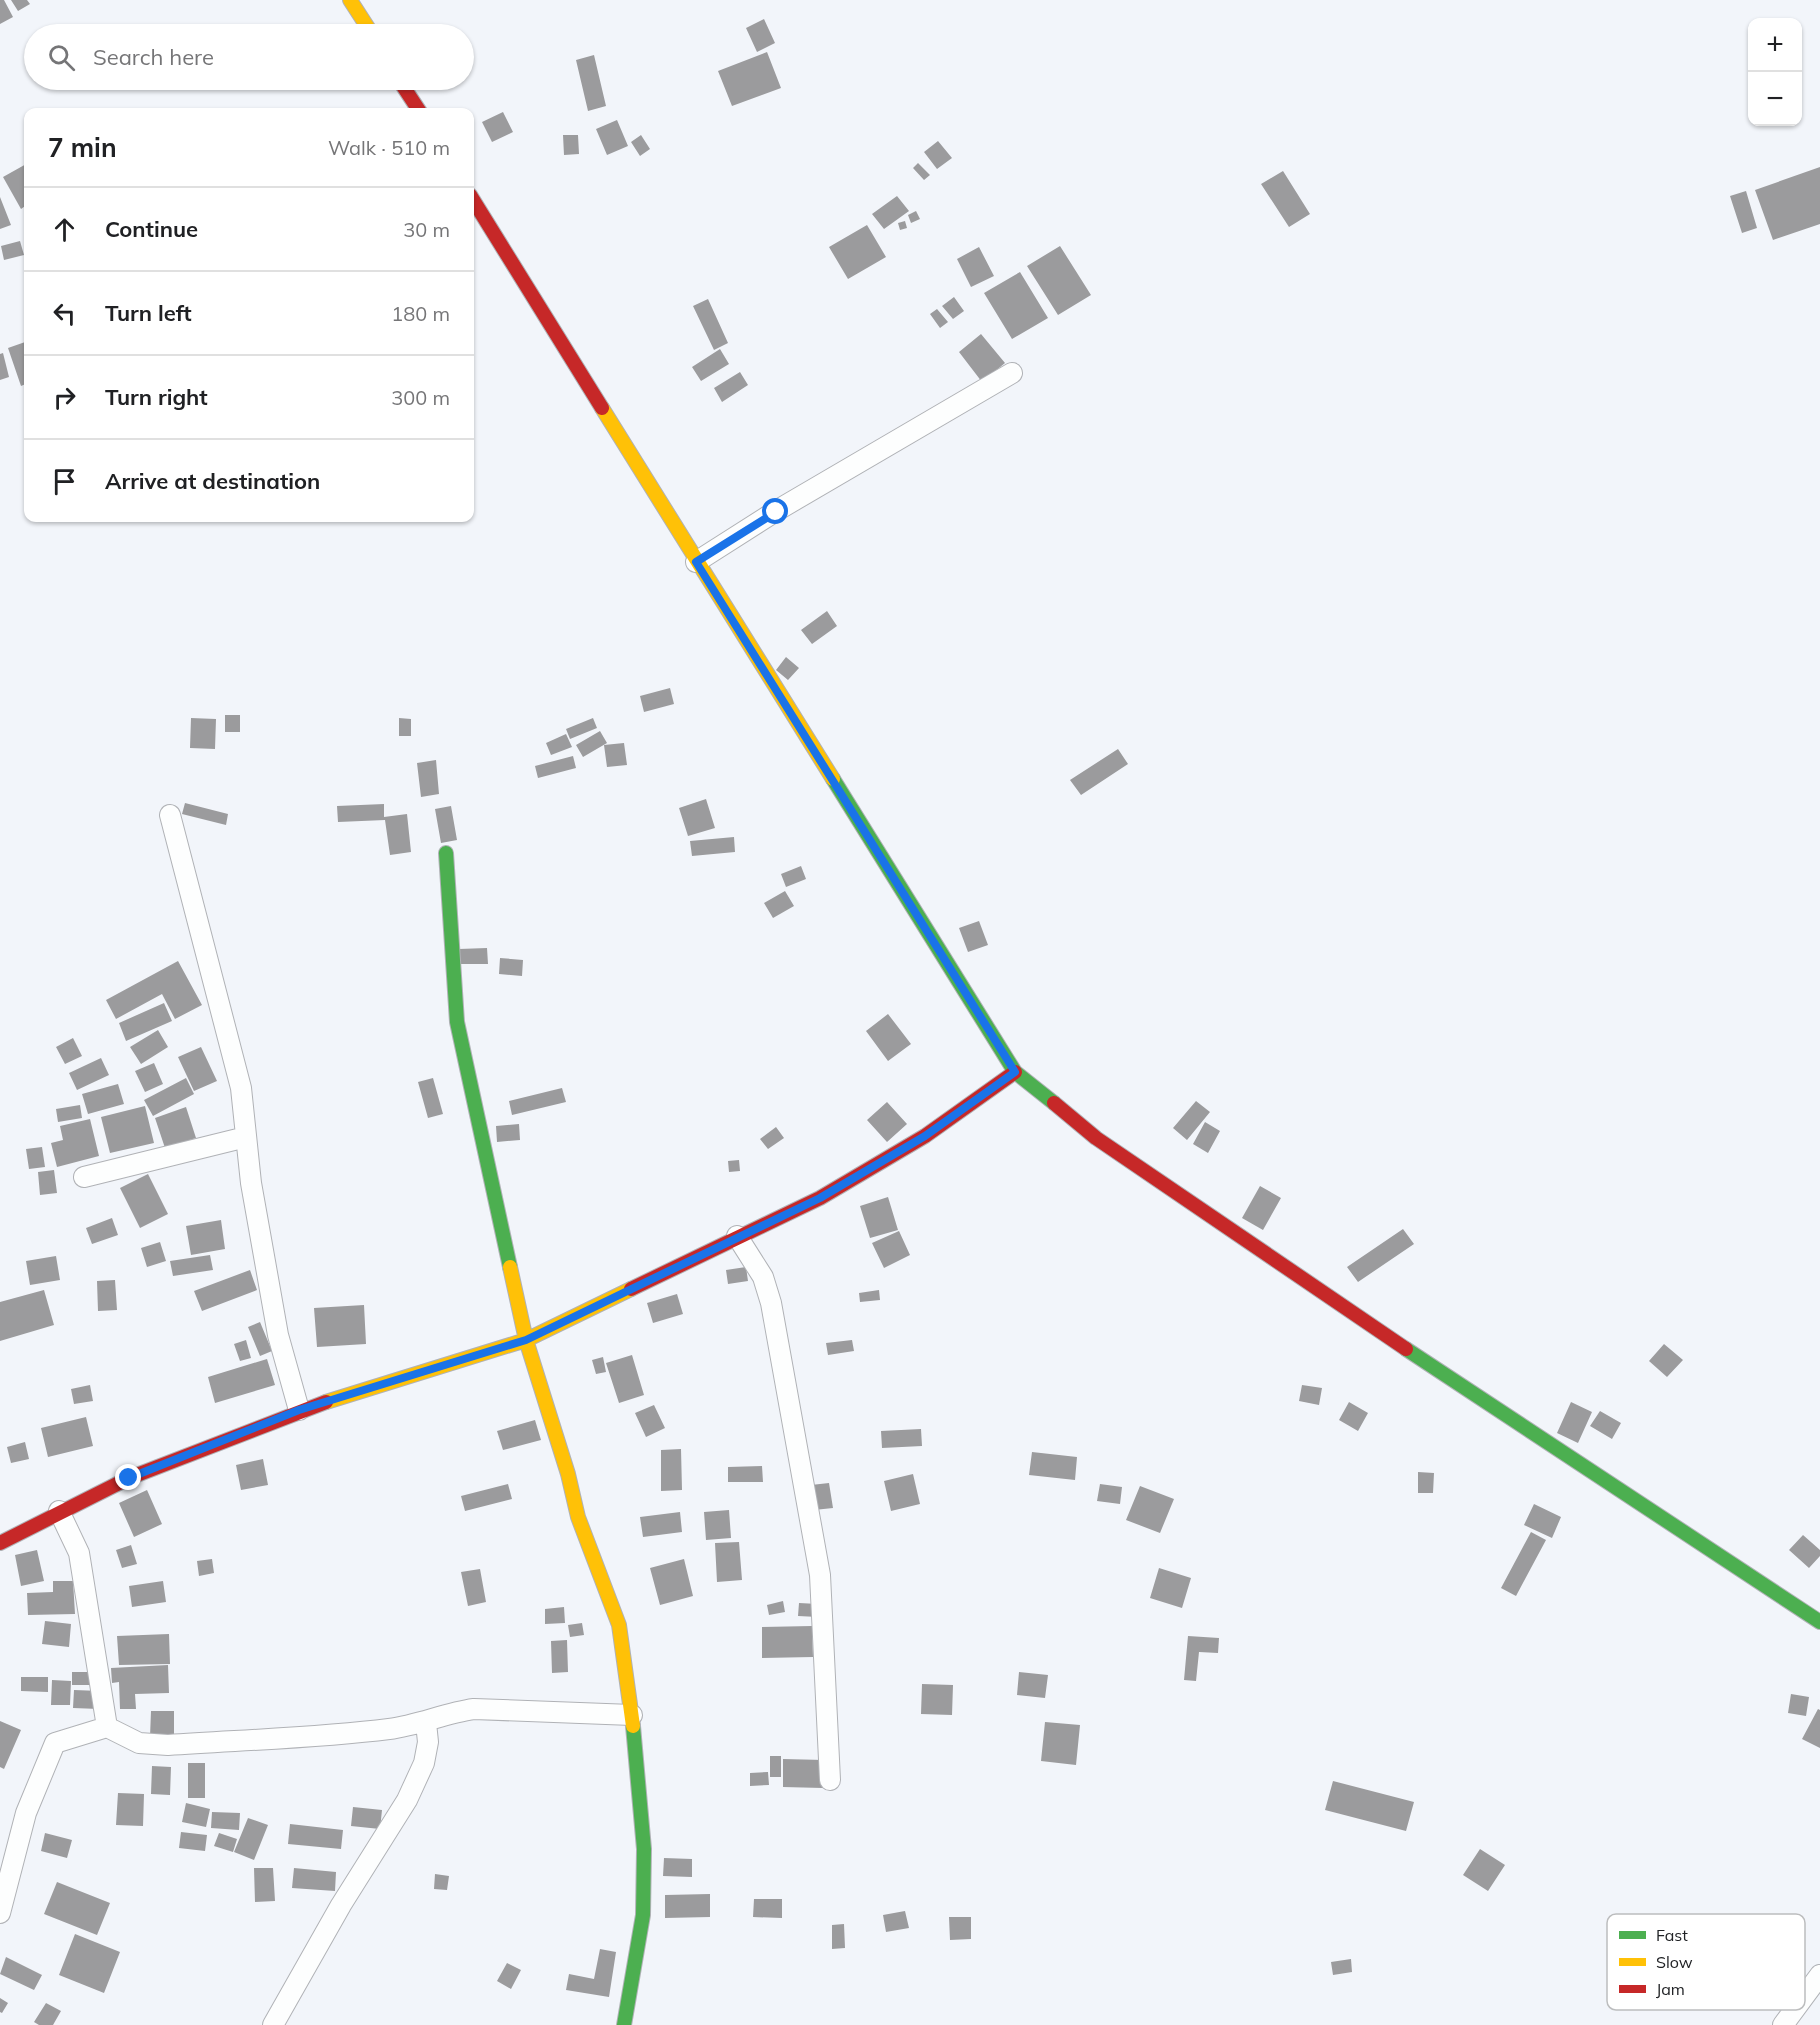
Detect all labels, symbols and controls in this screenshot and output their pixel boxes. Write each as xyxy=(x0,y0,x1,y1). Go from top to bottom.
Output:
map controls xyxy=(1748,18,1802,126)
button: + xyxy=(1748,18,1802,72)
search box xyxy=(24,24,474,90)
icon: search xyxy=(45,41,78,74)
text: Search here xyxy=(93,43,214,71)
button: − xyxy=(1748,72,1802,126)
text: 7 min xyxy=(48,131,117,164)
text: Walk · 510 m xyxy=(328,135,450,160)
icon: ahead xyxy=(48,213,81,246)
text: Continue xyxy=(105,215,198,243)
text: 30 m xyxy=(403,217,450,242)
icon: left xyxy=(48,297,81,330)
text: Turn left xyxy=(105,299,192,327)
text: 180 m xyxy=(391,301,450,326)
icon: right xyxy=(48,381,81,414)
text: Turn right xyxy=(105,383,208,411)
text: 300 m xyxy=(391,385,450,410)
icon: arrive xyxy=(48,465,81,498)
text: Arrive at destination xyxy=(105,467,320,495)
route start xyxy=(762,498,788,524)
route end xyxy=(115,1464,141,1490)
legend xyxy=(1607,1914,1805,2010)
text: Fast xyxy=(1656,1925,1688,1945)
text: Slow xyxy=(1656,1952,1693,1972)
text: Jam xyxy=(1656,1979,1685,1999)

